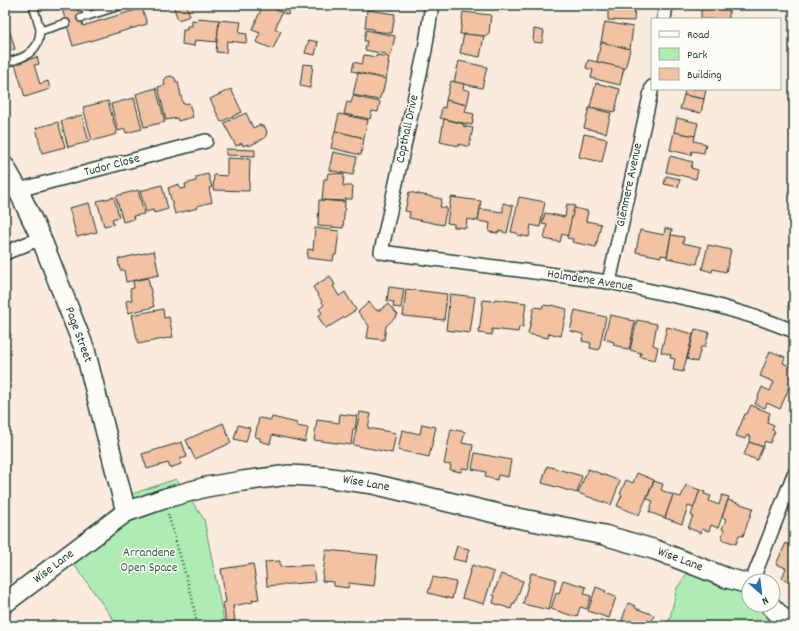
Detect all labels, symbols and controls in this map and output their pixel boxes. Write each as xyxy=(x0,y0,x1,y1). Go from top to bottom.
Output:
legend xyxy=(651,18,781,90)
text: Road xyxy=(687,27,709,44)
text: Park xyxy=(687,47,708,64)
text: Building xyxy=(687,67,722,84)
street label: Copthall Drive xyxy=(392,93,425,165)
street label: Glenmere Avenue xyxy=(612,141,648,229)
street label: Tudor Close xyxy=(82,149,142,183)
street label: Holmdene Avenue xyxy=(546,265,635,297)
street label: Page Street xyxy=(59,305,97,366)
street label: Wise Lane xyxy=(341,471,391,497)
street label: Wise Lane xyxy=(655,543,706,577)
park label: Arrandene Open Space xyxy=(121,544,178,578)
street label: Wise Lane xyxy=(29,545,79,589)
north arrow xyxy=(741,573,781,613)
text: N xyxy=(758,592,771,609)

